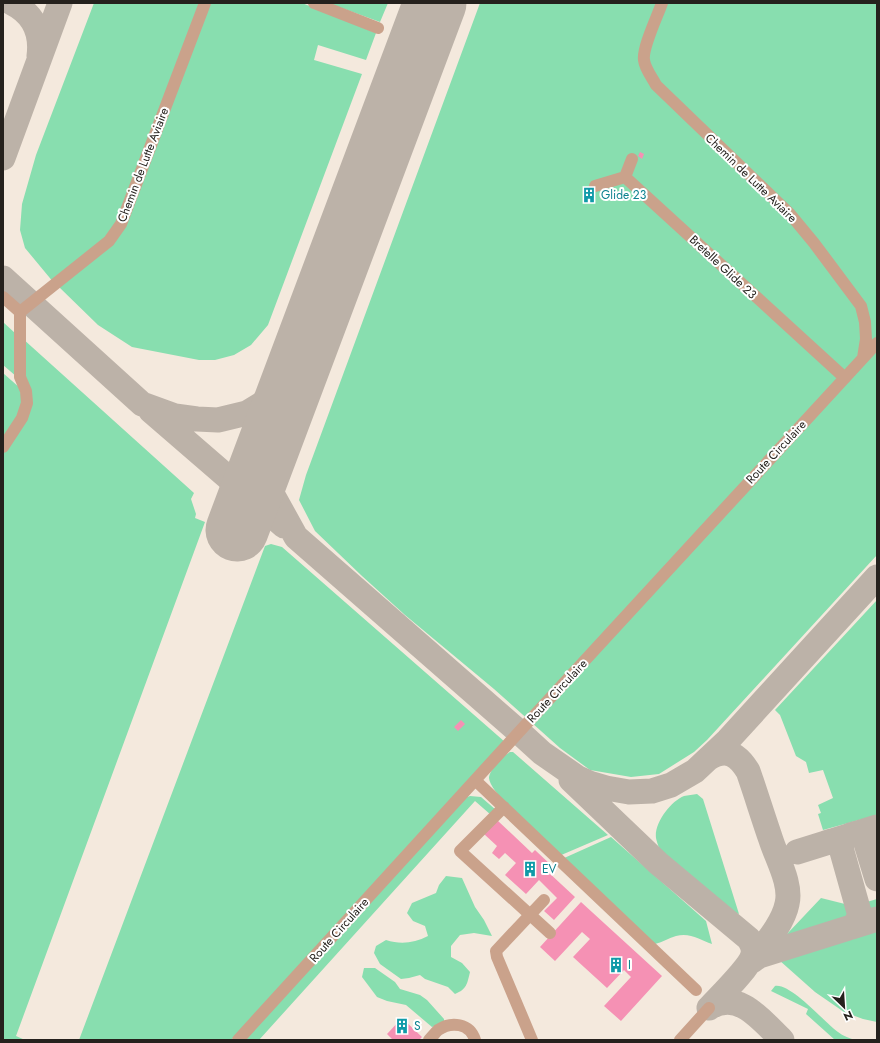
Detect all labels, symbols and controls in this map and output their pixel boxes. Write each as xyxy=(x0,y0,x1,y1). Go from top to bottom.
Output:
street label: Chemin de Lutte Aviaire xyxy=(113,105,173,225)
street label: Chemin de Lutte Aviaire xyxy=(701,129,801,227)
building icon: Glide 23 xyxy=(580,186,598,204)
place label: Glide 23 xyxy=(601,186,647,204)
street label: Bretelle Glide 23 xyxy=(685,231,761,303)
street label: Route Circulaire xyxy=(742,416,810,488)
street label: Route Circulaire xyxy=(523,655,591,727)
building icon: EV xyxy=(521,860,539,878)
place label: EV xyxy=(542,860,557,878)
street label: Route Circulaire xyxy=(305,894,373,966)
building icon: I xyxy=(607,956,625,974)
place label: I xyxy=(628,956,631,974)
north arrow xyxy=(824,987,864,1027)
text: N xyxy=(841,1007,856,1025)
building icon: S xyxy=(393,1017,411,1035)
place label: S xyxy=(414,1017,421,1035)

